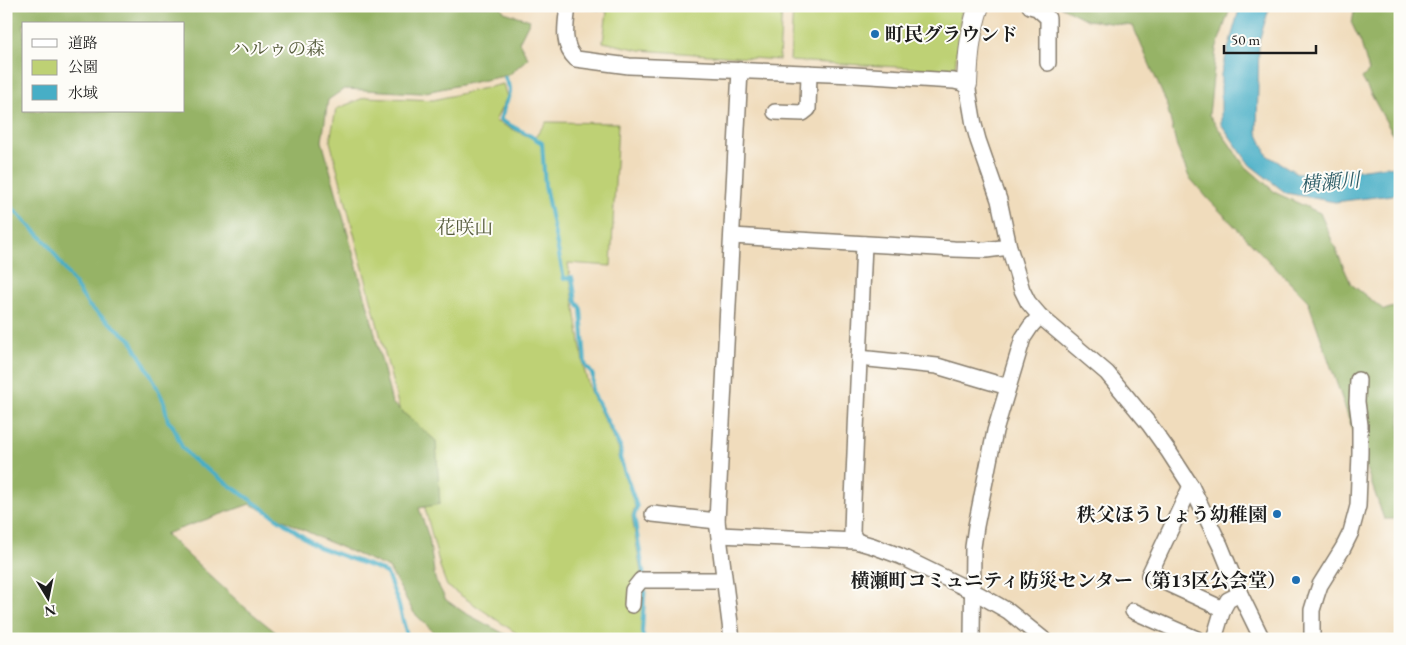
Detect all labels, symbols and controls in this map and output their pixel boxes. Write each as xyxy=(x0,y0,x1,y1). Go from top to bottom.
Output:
legend xyxy=(22,22,185,112)
place label: 町民グラウンド xyxy=(885,22,1018,47)
scale bar xyxy=(1224,22,1316,54)
marker: 町民グラウンド xyxy=(869,28,881,40)
text: 50 m xyxy=(1231,30,1260,49)
text: 道路 xyxy=(68,33,98,52)
park label: ハルゥの森 xyxy=(231,36,325,61)
text: 公園 xyxy=(68,57,98,76)
text: 水域 xyxy=(68,83,98,102)
water label: 横瀬川 xyxy=(1299,166,1363,198)
park label: 花咲山 xyxy=(436,215,494,240)
place label: 秩父ほうしょう幼稚園 xyxy=(1077,502,1267,527)
marker: 秩父ほうしょう幼稚園 xyxy=(1271,508,1283,520)
place label: 横瀬町コミュニティ防災センター（第13区公会堂） xyxy=(851,568,1286,593)
north arrow xyxy=(22,572,72,622)
marker: 横瀬町コミュニティ防災センター（第13区公会堂） xyxy=(1290,574,1302,586)
text: N xyxy=(42,601,57,621)

